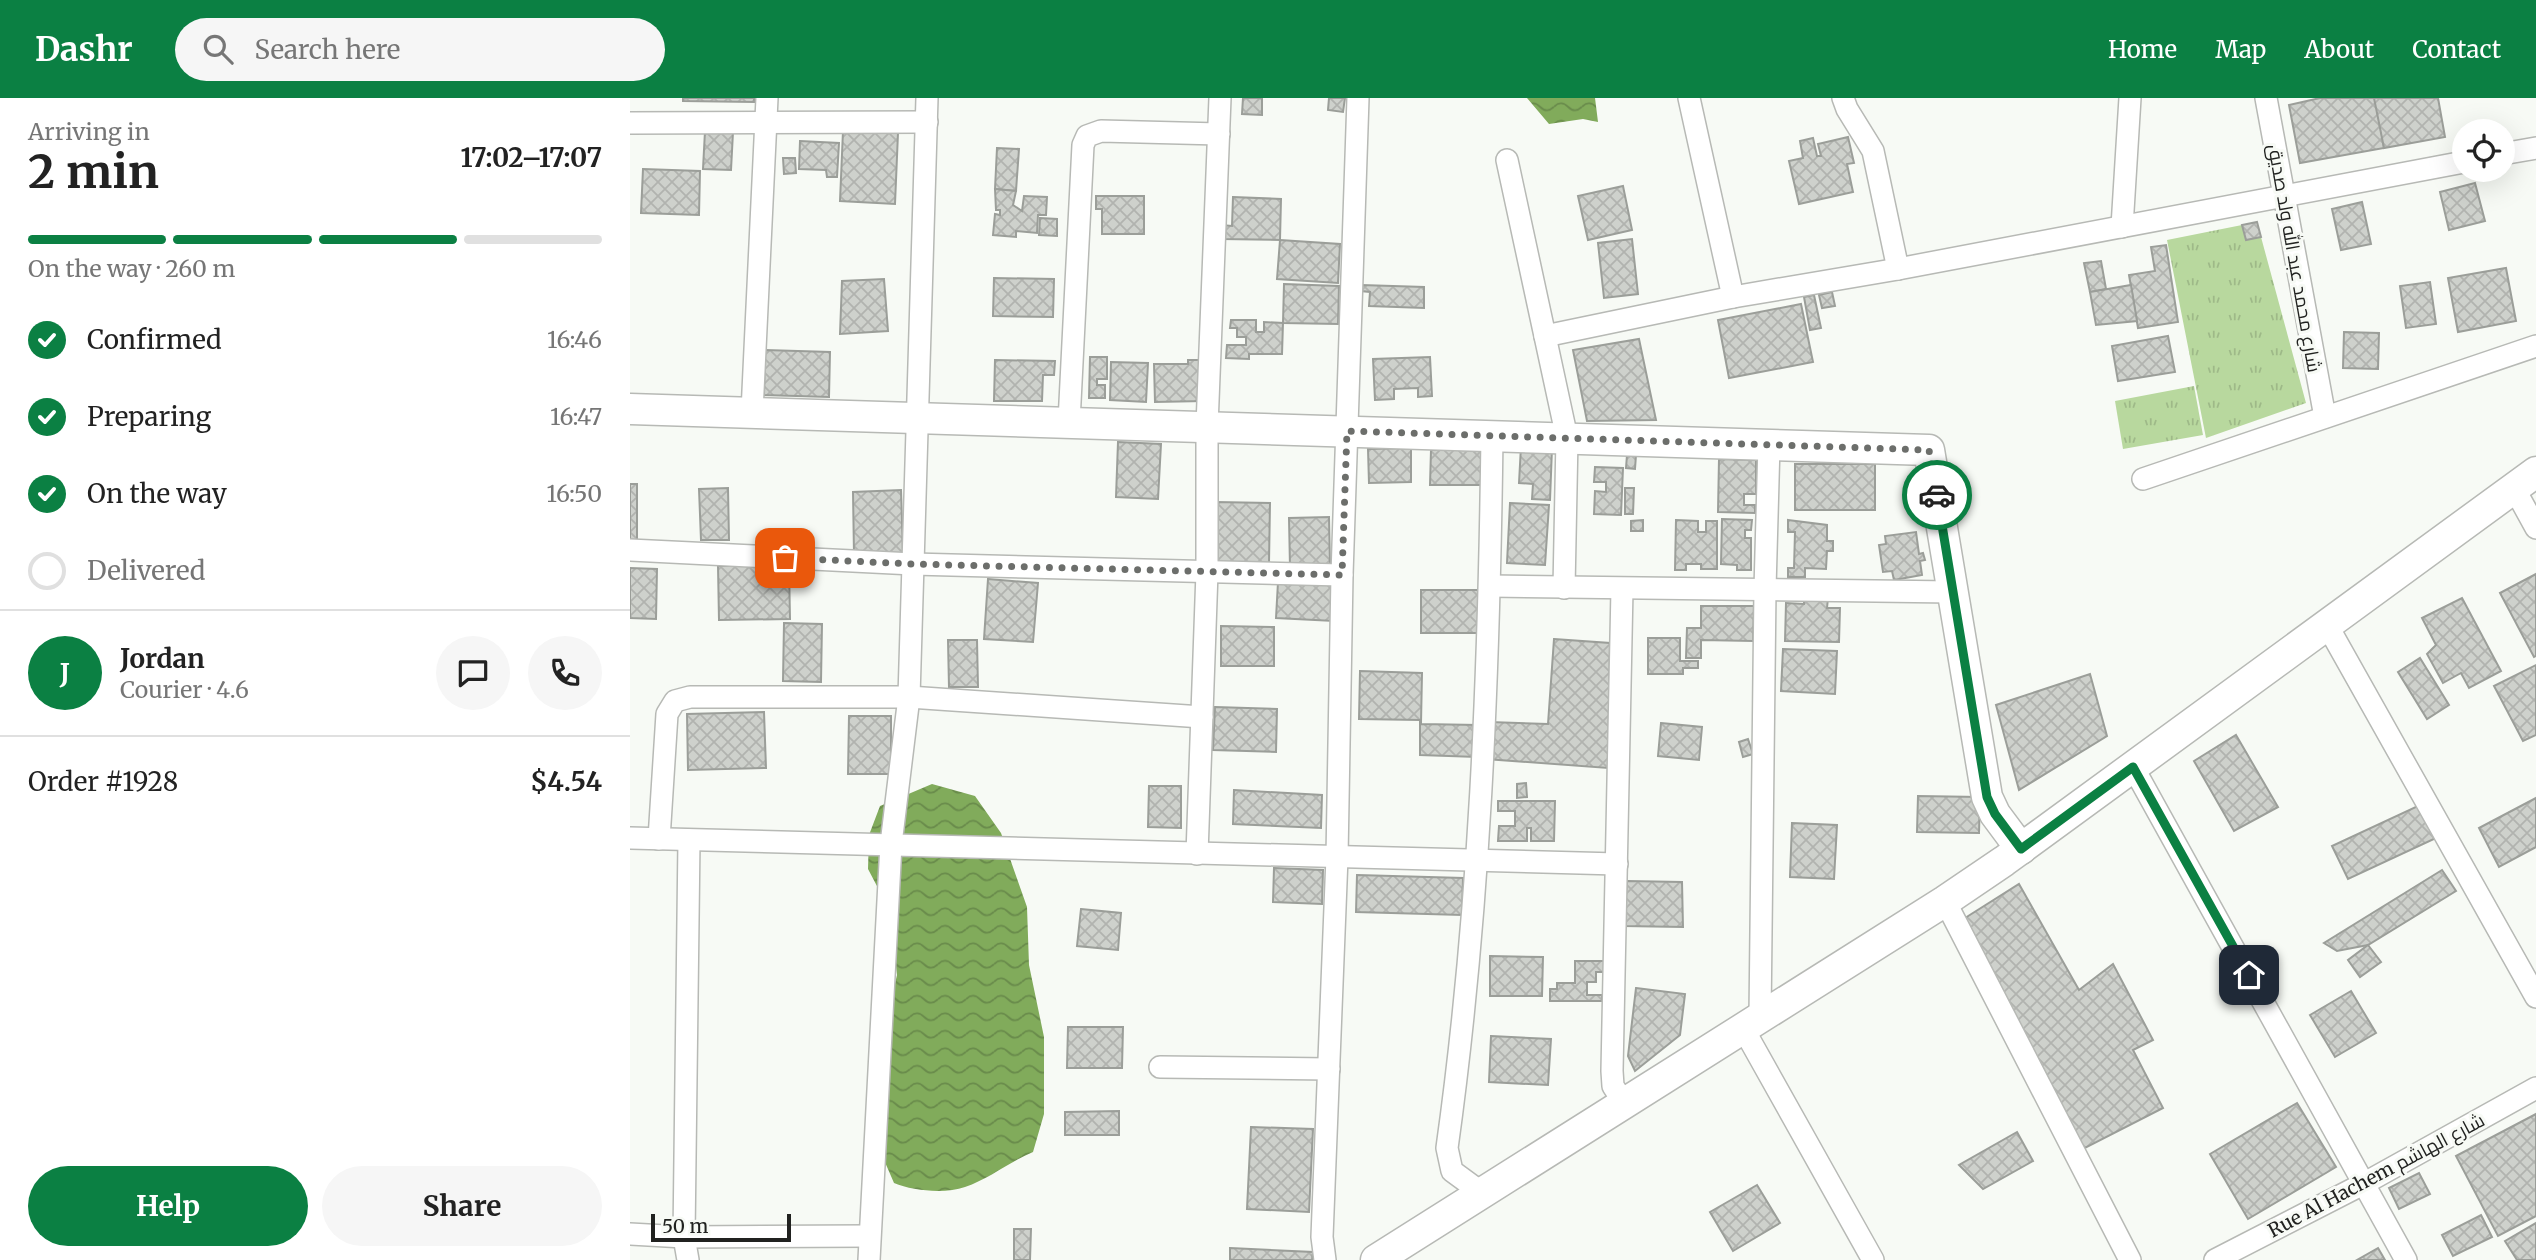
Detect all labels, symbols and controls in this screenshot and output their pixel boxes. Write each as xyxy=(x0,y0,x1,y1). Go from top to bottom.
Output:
search box xyxy=(175,18,665,81)
text: Dashr xyxy=(35,29,133,70)
icon: search xyxy=(199,30,237,68)
text: Search here xyxy=(255,33,400,66)
text: Home xyxy=(2108,34,2177,65)
text: Map xyxy=(2215,34,2266,65)
text: About xyxy=(2304,34,2374,65)
text: Contact xyxy=(2412,34,2501,65)
text: Arriving in xyxy=(28,117,150,146)
map controls xyxy=(2452,119,2515,182)
button: locate xyxy=(2452,119,2515,182)
text: 17:02–17:07 xyxy=(461,141,602,174)
street label: شارع محمد عبد الله ولد صديق xyxy=(2261,142,2327,375)
text: 2 min xyxy=(28,143,159,201)
text: On the way · 260 m xyxy=(28,254,235,283)
icon: check xyxy=(28,321,66,359)
text: Confirmed xyxy=(87,323,222,356)
text: 16:46 xyxy=(547,325,602,354)
icon: check xyxy=(28,398,66,436)
text: Preparing xyxy=(87,400,211,433)
text: 16:47 xyxy=(550,402,602,431)
courier xyxy=(1902,460,1972,530)
icon: check xyxy=(28,475,66,513)
icon: car xyxy=(1918,476,1956,514)
text: On the way xyxy=(87,477,227,510)
text: 16:50 xyxy=(546,479,602,508)
pin xyxy=(755,528,815,588)
icon: bag xyxy=(766,539,804,577)
text: Delivered xyxy=(87,554,206,587)
button: chat xyxy=(436,636,510,710)
button: phone xyxy=(528,636,602,710)
text: Jordan xyxy=(120,642,205,675)
text: J xyxy=(60,657,70,690)
text: Courier · 4.6 xyxy=(120,675,249,704)
text: Order #1928 xyxy=(28,765,178,798)
text: $4.54 xyxy=(530,765,602,798)
pin xyxy=(2219,945,2279,1005)
icon: home xyxy=(2230,956,2268,994)
street label: Rue Al Hachem شارع الهاشم xyxy=(2264,1108,2489,1244)
button: Help xyxy=(28,1166,308,1246)
button: Share xyxy=(322,1166,602,1246)
scale bar xyxy=(651,1211,791,1243)
text: 50 m xyxy=(662,1214,708,1238)

